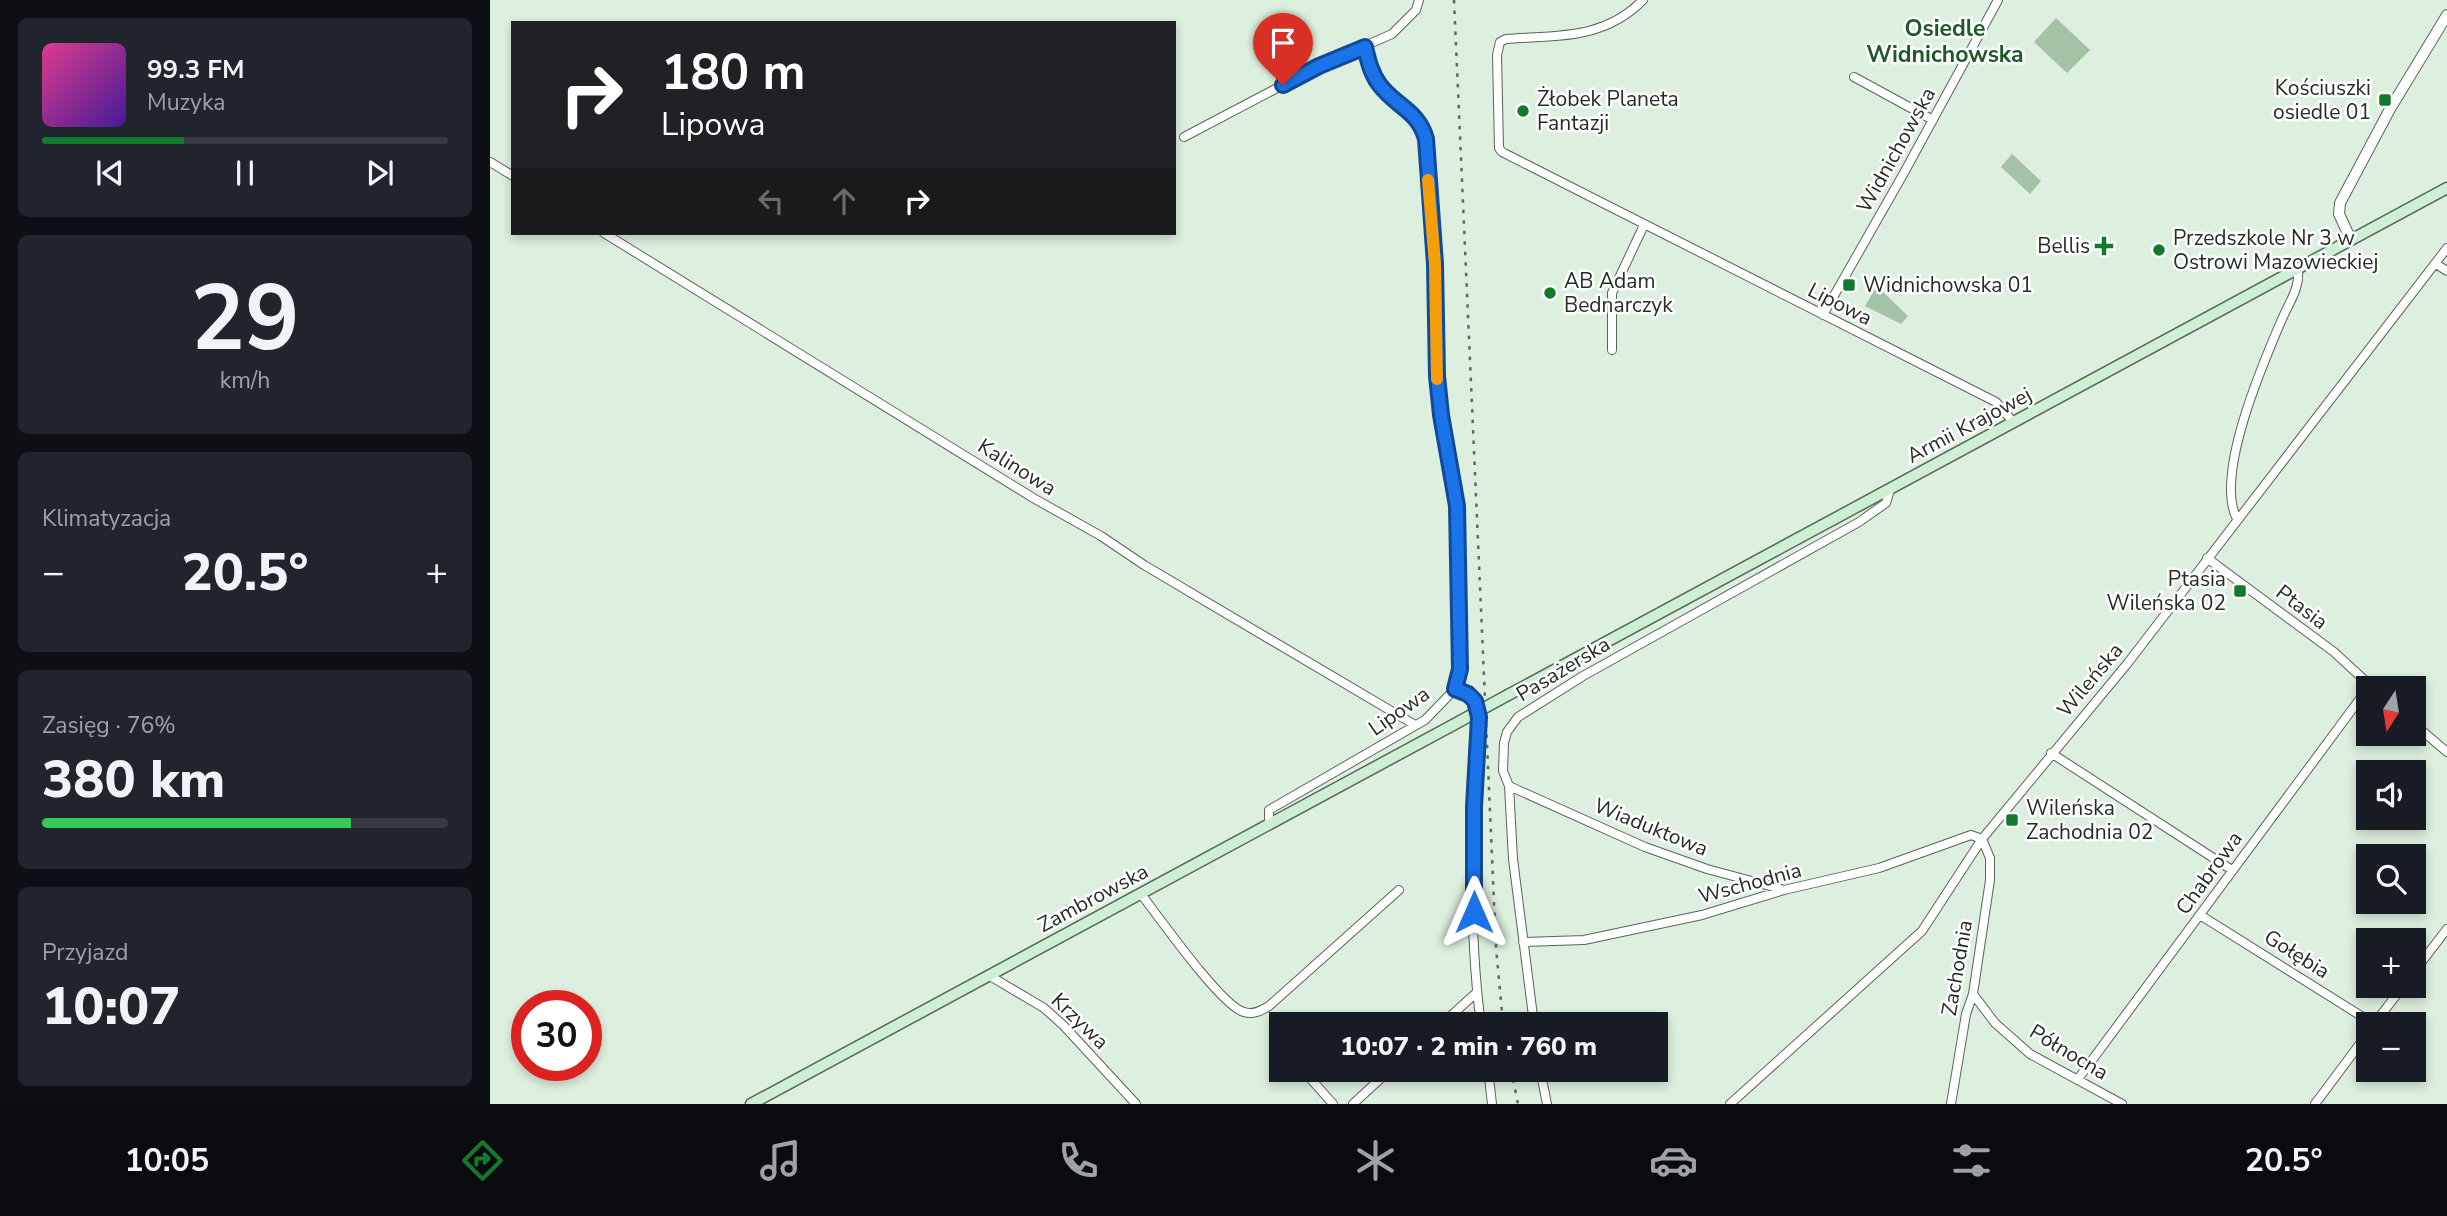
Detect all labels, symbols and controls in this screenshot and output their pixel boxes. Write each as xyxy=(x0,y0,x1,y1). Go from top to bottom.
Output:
pin xyxy=(1253,13,1313,85)
district label: Osiedle Widnichowska xyxy=(1866,13,2024,70)
icon: arrive xyxy=(1264,24,1302,62)
text: 180 m xyxy=(661,39,805,106)
icon: right xyxy=(546,49,637,140)
text: 99.3 FM xyxy=(147,52,244,87)
place label: Kościuszki osiedle 01 xyxy=(2273,74,2371,126)
street label: Widnichowska xyxy=(1850,82,1942,218)
place label: Żłobek Planeta Fantazji xyxy=(1537,85,1679,137)
text: Muzyka xyxy=(147,87,225,118)
marker: Kościuszki osiedle 01 xyxy=(2377,92,2393,108)
text: Lipowa xyxy=(661,103,766,146)
marker: Żłobek Planeta Fantazji xyxy=(1515,103,1531,119)
icon: previous xyxy=(91,154,129,192)
icon: pause xyxy=(226,154,264,192)
icon: next xyxy=(361,154,399,192)
icon: left xyxy=(752,182,790,220)
icon: ahead xyxy=(825,182,863,220)
icon: right xyxy=(898,182,936,220)
place label: Przedszkole Nr 3 w Ostrowi Mazowieckiej xyxy=(2173,224,2378,276)
place label: Bellis xyxy=(2037,232,2090,260)
marker: Bellis xyxy=(2096,238,2112,254)
marker: Przedszkole Nr 3 w Ostrowi Mazowieckiej xyxy=(2151,242,2167,258)
text: 29 xyxy=(190,257,300,381)
place label: AB Adam Bednarczyk xyxy=(1564,267,1673,319)
place label: Widnichowska 01 xyxy=(1863,271,2033,299)
street label: Lipowa xyxy=(1803,276,1877,332)
marker: Widnichowska 01 xyxy=(1841,277,1857,293)
marker: AB Adam Bednarczyk xyxy=(1542,285,1558,301)
text: km/h xyxy=(220,365,270,396)
street label: Armii Krajowej xyxy=(1902,380,2036,470)
street label: Kalinowa xyxy=(973,432,1061,502)
text: Klimatyzacja xyxy=(42,503,171,534)
text: 20.5° xyxy=(181,537,309,608)
text: − xyxy=(42,547,65,598)
text: + xyxy=(425,547,448,598)
place label: Ptasia Wileńska 02 xyxy=(2107,565,2226,617)
street label: Ptasia xyxy=(2270,578,2334,636)
marker: Ptasia Wileńska 02 xyxy=(2232,583,2248,599)
street label: Pasażerska xyxy=(1511,630,1615,708)
street label: Wileńska xyxy=(2051,637,2129,723)
north arrow xyxy=(2356,676,2426,746)
map controls xyxy=(2356,676,2426,1082)
street label: Lipowa xyxy=(1363,680,1435,742)
text: Zasięg · 76% xyxy=(42,710,176,741)
text: 380 km xyxy=(42,744,225,815)
button: sound xyxy=(2356,760,2426,830)
street label: Wiaduktowa xyxy=(1590,791,1712,863)
place label: Wileńska Zachodnia 02 xyxy=(2026,794,2153,846)
marker: Wileńska Zachodnia 02 xyxy=(2004,812,2020,828)
street label: Chabrowa xyxy=(2169,826,2249,920)
button: search xyxy=(2356,844,2426,914)
street label: Wschodnia xyxy=(1695,856,1805,910)
street label: Zambrowska xyxy=(1033,857,1153,939)
position arrow xyxy=(1437,875,1511,949)
street label: Zachodnia xyxy=(1935,918,1979,1018)
street label: Gołębia xyxy=(2259,923,2335,985)
button: + xyxy=(2356,928,2426,998)
text: Przyjazd xyxy=(42,937,128,968)
text: 10:07 xyxy=(42,971,180,1042)
street label: Krzywa xyxy=(1045,987,1115,1055)
speed limit sign: 30 xyxy=(511,990,602,1081)
button: − xyxy=(2356,1012,2426,1082)
street label: Północna xyxy=(2024,1018,2114,1086)
text: 10:07 · 2 min · 760 m xyxy=(1340,1029,1597,1064)
icon: directions xyxy=(458,1136,507,1185)
icon: music xyxy=(756,1136,805,1185)
icon: phone xyxy=(1054,1136,1103,1185)
icon: climate xyxy=(1351,1136,1400,1185)
icon: car xyxy=(1649,1136,1698,1185)
icon: filters xyxy=(1947,1136,1996,1185)
text: 10:05 xyxy=(124,1139,209,1182)
text: 20.5° xyxy=(2245,1139,2323,1182)

